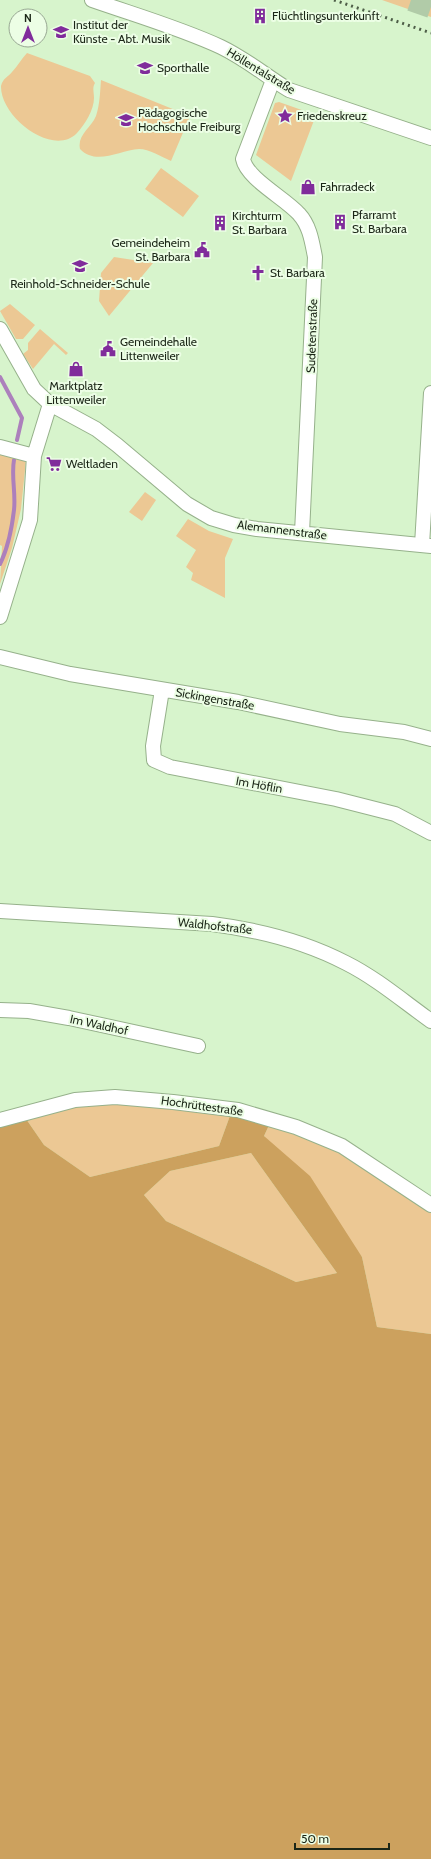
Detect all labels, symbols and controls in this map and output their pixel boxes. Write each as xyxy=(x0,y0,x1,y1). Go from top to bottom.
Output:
building icon: Flüchtlingsunterkunft xyxy=(251,7,269,25)
north arrow xyxy=(8,8,48,48)
place label: Flüchtlingsunterkunft xyxy=(272,8,380,23)
text: N xyxy=(24,11,32,25)
place label: Institut der Künste - Abt. Musik xyxy=(73,17,171,46)
school or university icon: Institut der Künste - Abt. Musik xyxy=(52,23,70,41)
street label: Höllentalstraße xyxy=(224,44,298,97)
school or university icon: Sporthalle xyxy=(136,59,154,77)
place label: Sporthalle xyxy=(157,60,209,75)
place label: Pädagogische Hochschule Freiburg xyxy=(138,105,241,134)
place icon: Friedenskreuz xyxy=(276,107,294,125)
place label: Friedenskreuz xyxy=(297,108,367,123)
school or university icon: Pädagogische Hochschule Freiburg xyxy=(117,111,135,129)
shop icon: Fahrradeck xyxy=(299,178,317,196)
place label: Fahrradeck xyxy=(320,179,375,194)
place label: Pfarramt St. Barbara xyxy=(352,207,407,236)
place label: Kirchturm St. Barbara xyxy=(232,208,287,237)
building icon: Pfarramt St. Barbara xyxy=(331,213,349,231)
building icon: Kirchturm St. Barbara xyxy=(211,214,229,232)
place label: Gemeindeheim St. Barbara xyxy=(111,235,190,264)
public building icon: Gemeindeheim St. Barbara xyxy=(193,241,211,259)
school or university icon: Reinhold-Schneider-Schule xyxy=(71,257,89,275)
church icon: St. Barbara xyxy=(249,264,267,282)
place label: St. Barbara xyxy=(270,265,325,280)
place label: Reinhold-Schneider-Schule xyxy=(10,276,150,291)
street label: Sudetenstraße xyxy=(303,299,320,373)
place label: Gemeindehalle Littenweiler xyxy=(120,334,197,363)
public building icon: Gemeindehalle Littenweiler xyxy=(99,340,117,358)
shop icon: Marktplatz Littenweiler xyxy=(67,360,85,378)
place label: Marktplatz Littenweiler xyxy=(46,378,106,407)
supermarket icon: Weltladen xyxy=(45,455,63,473)
place label: Weltladen xyxy=(66,456,118,471)
street label: Alemannenstraße xyxy=(236,517,328,542)
street label: Sickingenstraße xyxy=(174,684,256,713)
street label: Im Höflin xyxy=(235,773,284,796)
street label: Waldhofstraße xyxy=(177,914,253,937)
street label: Im Waldhof xyxy=(69,1011,130,1038)
street label: Hochrüttestraße xyxy=(160,1092,244,1119)
scale bar xyxy=(295,1825,389,1851)
text: 50 m xyxy=(301,1831,329,1846)

